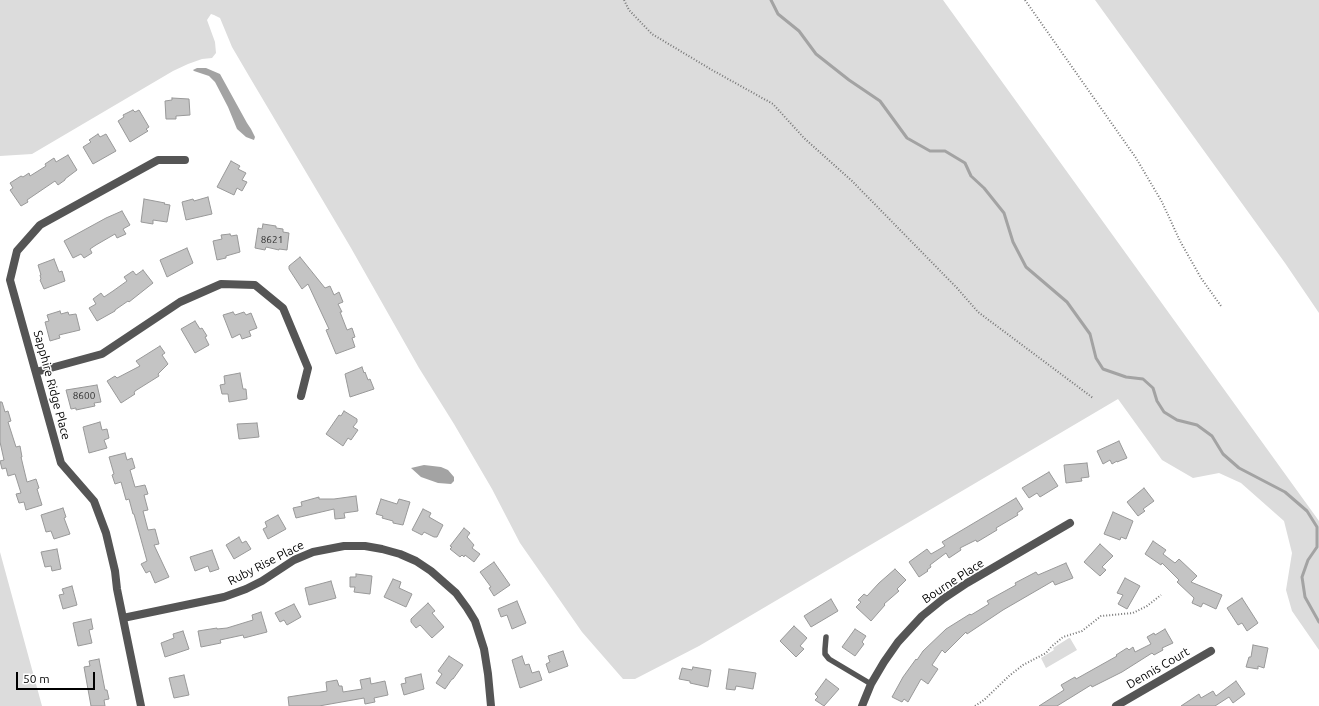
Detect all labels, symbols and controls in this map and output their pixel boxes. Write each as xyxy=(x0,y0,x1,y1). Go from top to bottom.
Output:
house number: 8621 xyxy=(261,234,283,246)
street label: Sapphire Ridge Place xyxy=(30,329,74,441)
house number: 8600 xyxy=(73,390,95,402)
street label: Ruby Rise Place xyxy=(226,538,306,588)
street label: Bourne Place xyxy=(919,556,987,606)
street label: Dennis Court xyxy=(1124,644,1192,692)
scale bar xyxy=(18,664,97,690)
text: 50 m xyxy=(23,672,50,685)

